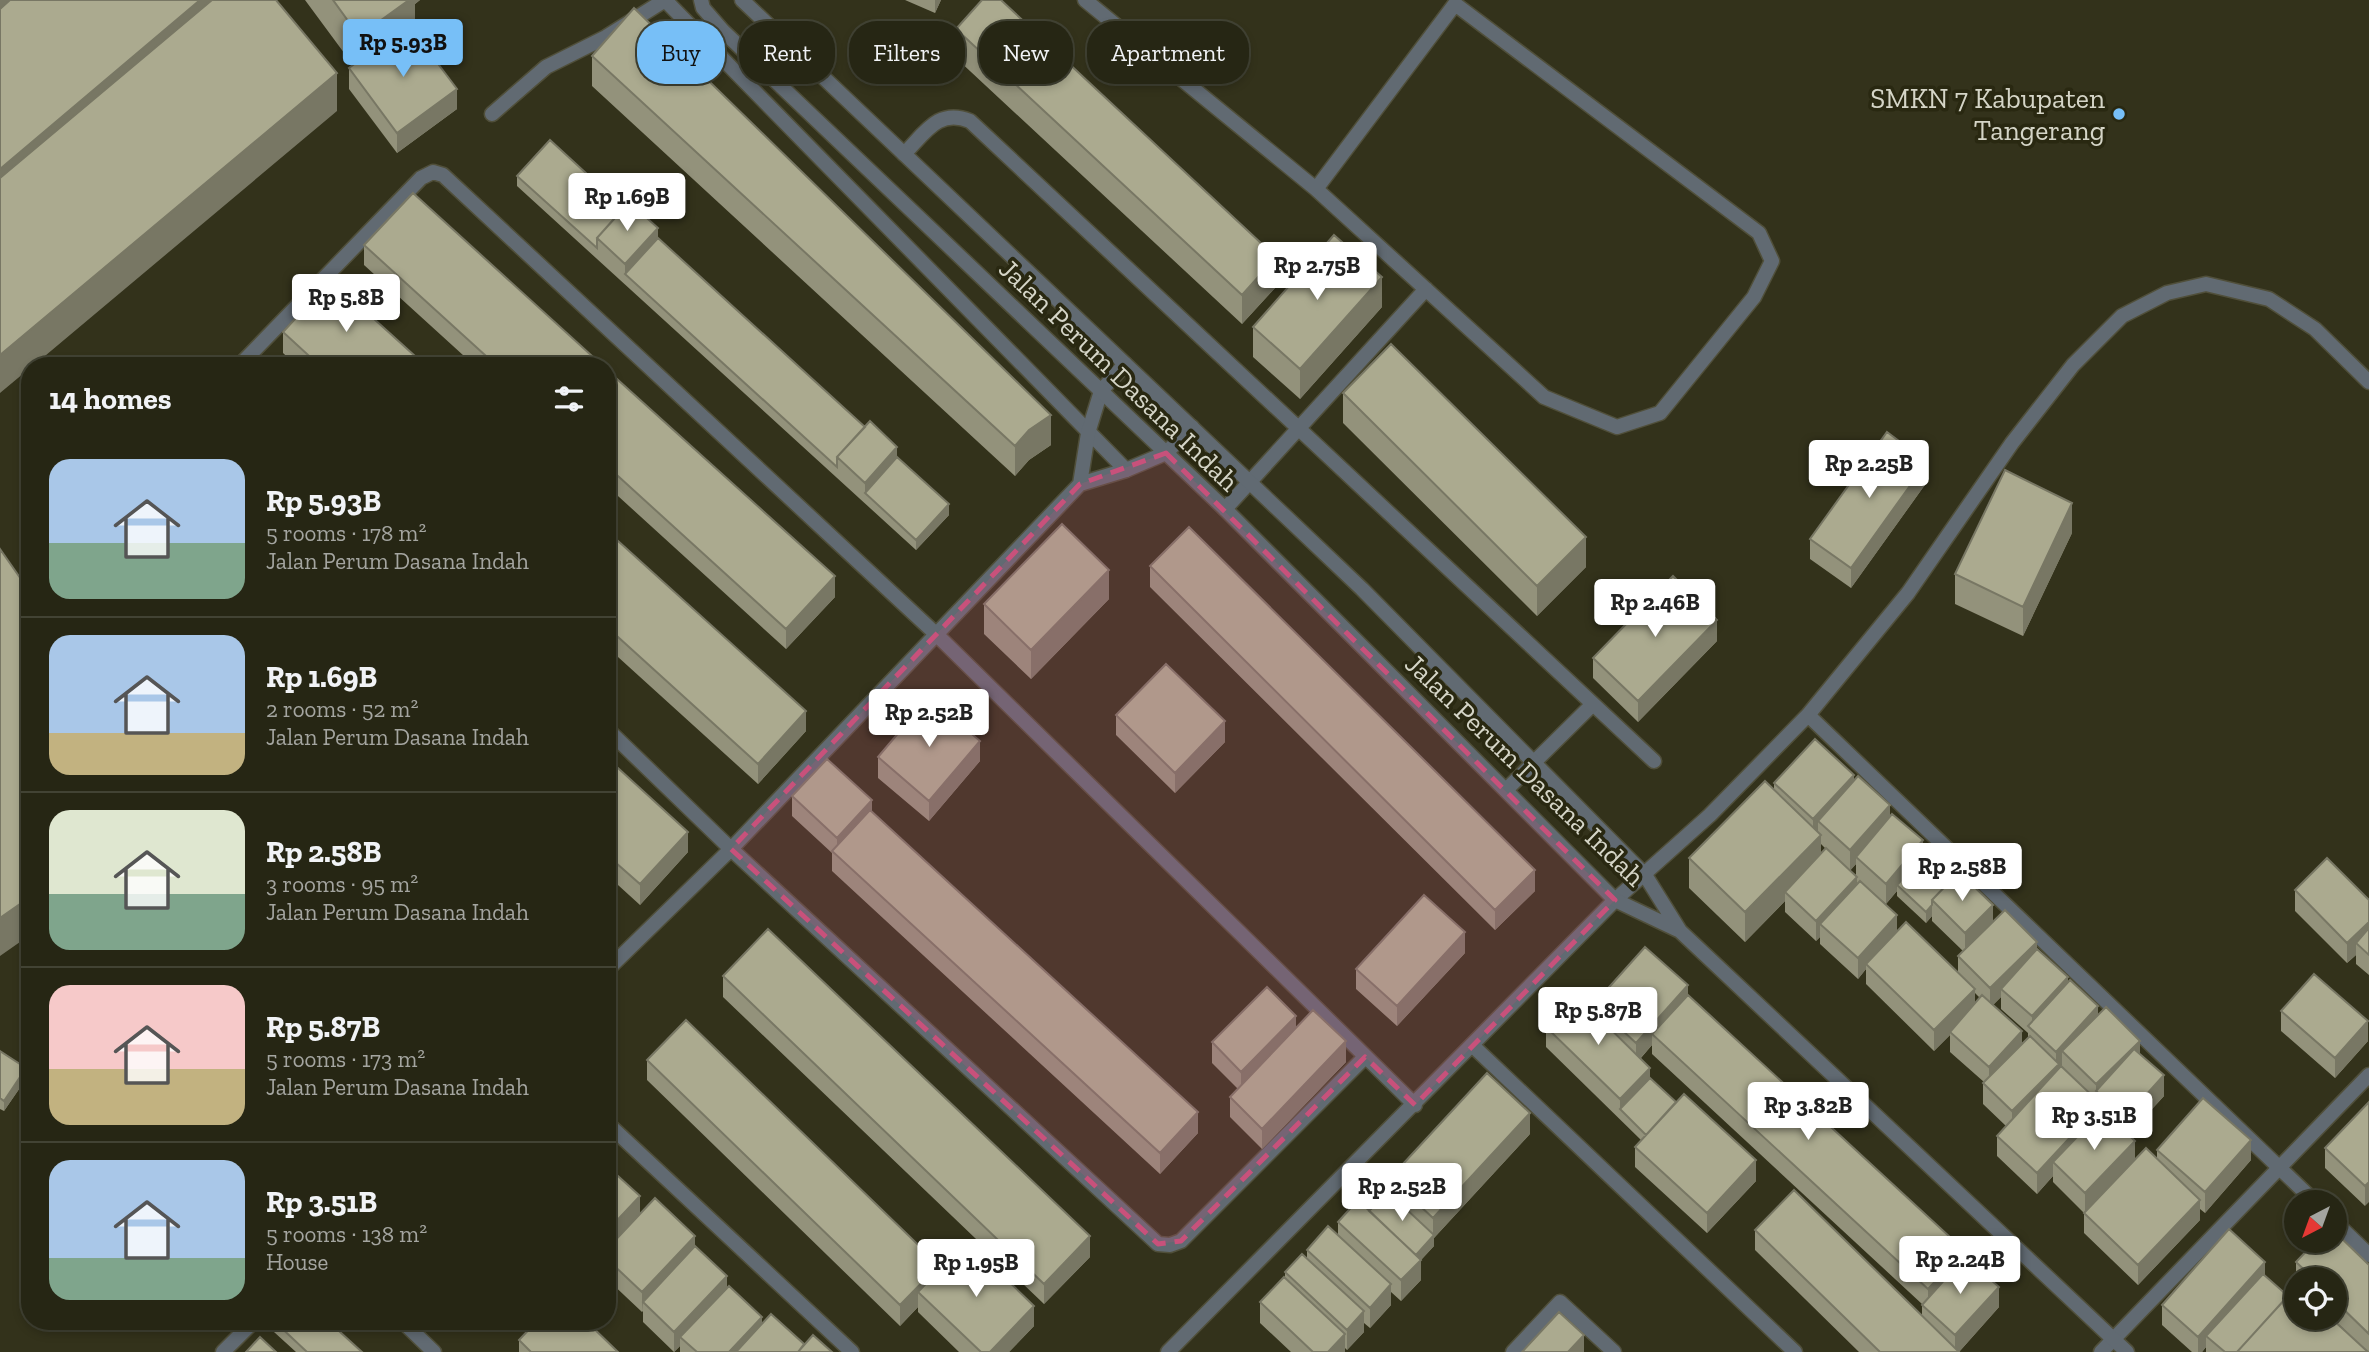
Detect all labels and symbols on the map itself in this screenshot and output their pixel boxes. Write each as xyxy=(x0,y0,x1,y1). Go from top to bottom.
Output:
pin: Rp 5.93B xyxy=(331,20,475,79)
place label: SMKN 7 Kabupaten Tangerang xyxy=(1870,82,2105,147)
marker: SMKN 7 Kabupaten Tangerang xyxy=(2111,106,2127,122)
pin: Rp 1.69B xyxy=(555,174,699,233)
pin: Rp 2.75B xyxy=(1245,243,1389,302)
street label: Jalan Perum Dasana Indah xyxy=(992,252,1246,498)
pin: Rp 5.8B xyxy=(281,274,411,334)
pin: Rp 2.25B xyxy=(1797,440,1941,500)
pin: Rp 2.46B xyxy=(1583,580,1727,639)
street label: Jalan Perum Dasana Indah xyxy=(1398,647,1652,893)
pin: Rp 2.52B xyxy=(857,690,1001,749)
pin: Rp 2.58B xyxy=(1890,844,2034,903)
pin: Rp 5.87B xyxy=(1526,988,1670,1047)
pin: Rp 3.82B xyxy=(1736,1082,1880,1142)
pin: Rp 3.51B xyxy=(2022,1092,2166,1152)
pin: Rp 2.52B xyxy=(1330,1164,1474,1223)
north arrow xyxy=(2284,1190,2347,1253)
pin: Rp 2.24B xyxy=(1888,1236,2032,1296)
pin: Rp 1.95B xyxy=(904,1240,1048,1299)

